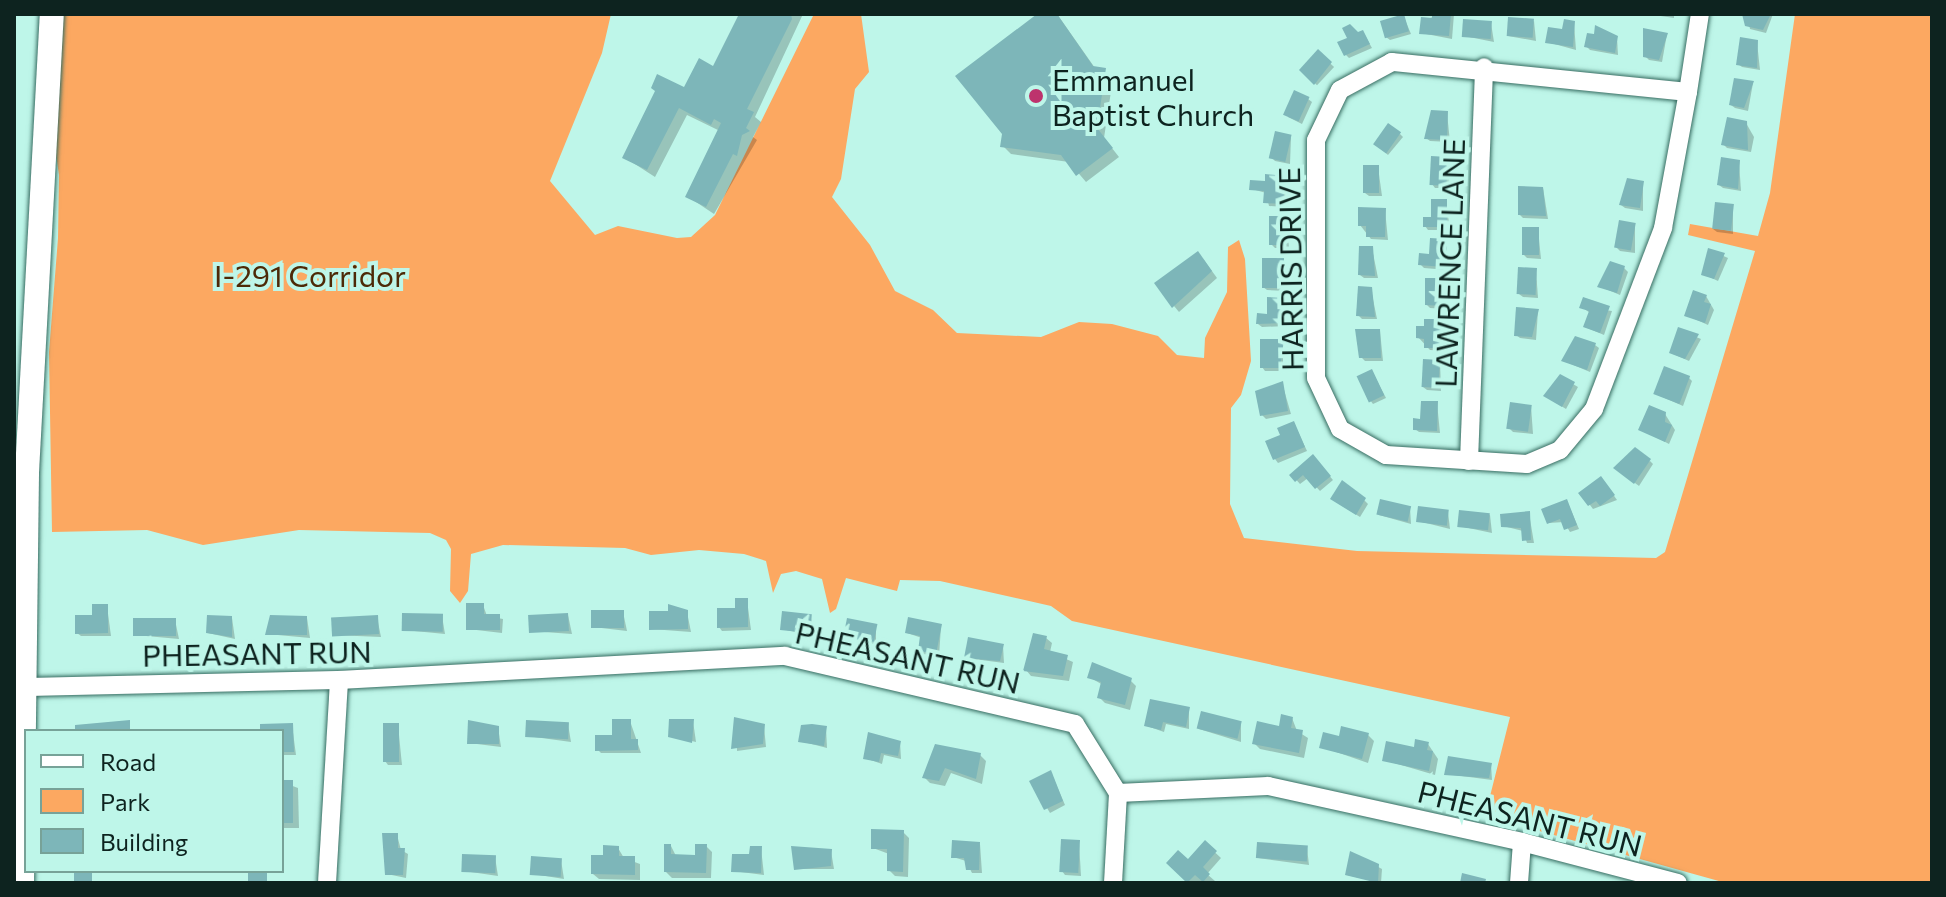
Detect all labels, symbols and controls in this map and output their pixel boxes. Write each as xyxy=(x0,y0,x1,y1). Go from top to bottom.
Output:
place label: Emmanuel Baptist Church xyxy=(1052,61,1254,132)
marker: Emmanuel Baptist Church xyxy=(1027,87,1045,105)
street label: LAWRENCE LANE xyxy=(1427,138,1471,388)
street label: HARRIS DRIVE xyxy=(1270,167,1310,371)
park label: I-291 Corridor xyxy=(214,257,406,293)
street label: PHEASANT RUN xyxy=(792,614,1024,700)
street label: PHEASANT RUN xyxy=(142,633,372,673)
legend xyxy=(24,729,284,873)
text: Road xyxy=(100,747,156,776)
street label: PHEASANT RUN xyxy=(1414,773,1646,863)
text: Park xyxy=(100,787,150,816)
text: Building xyxy=(100,827,188,856)

